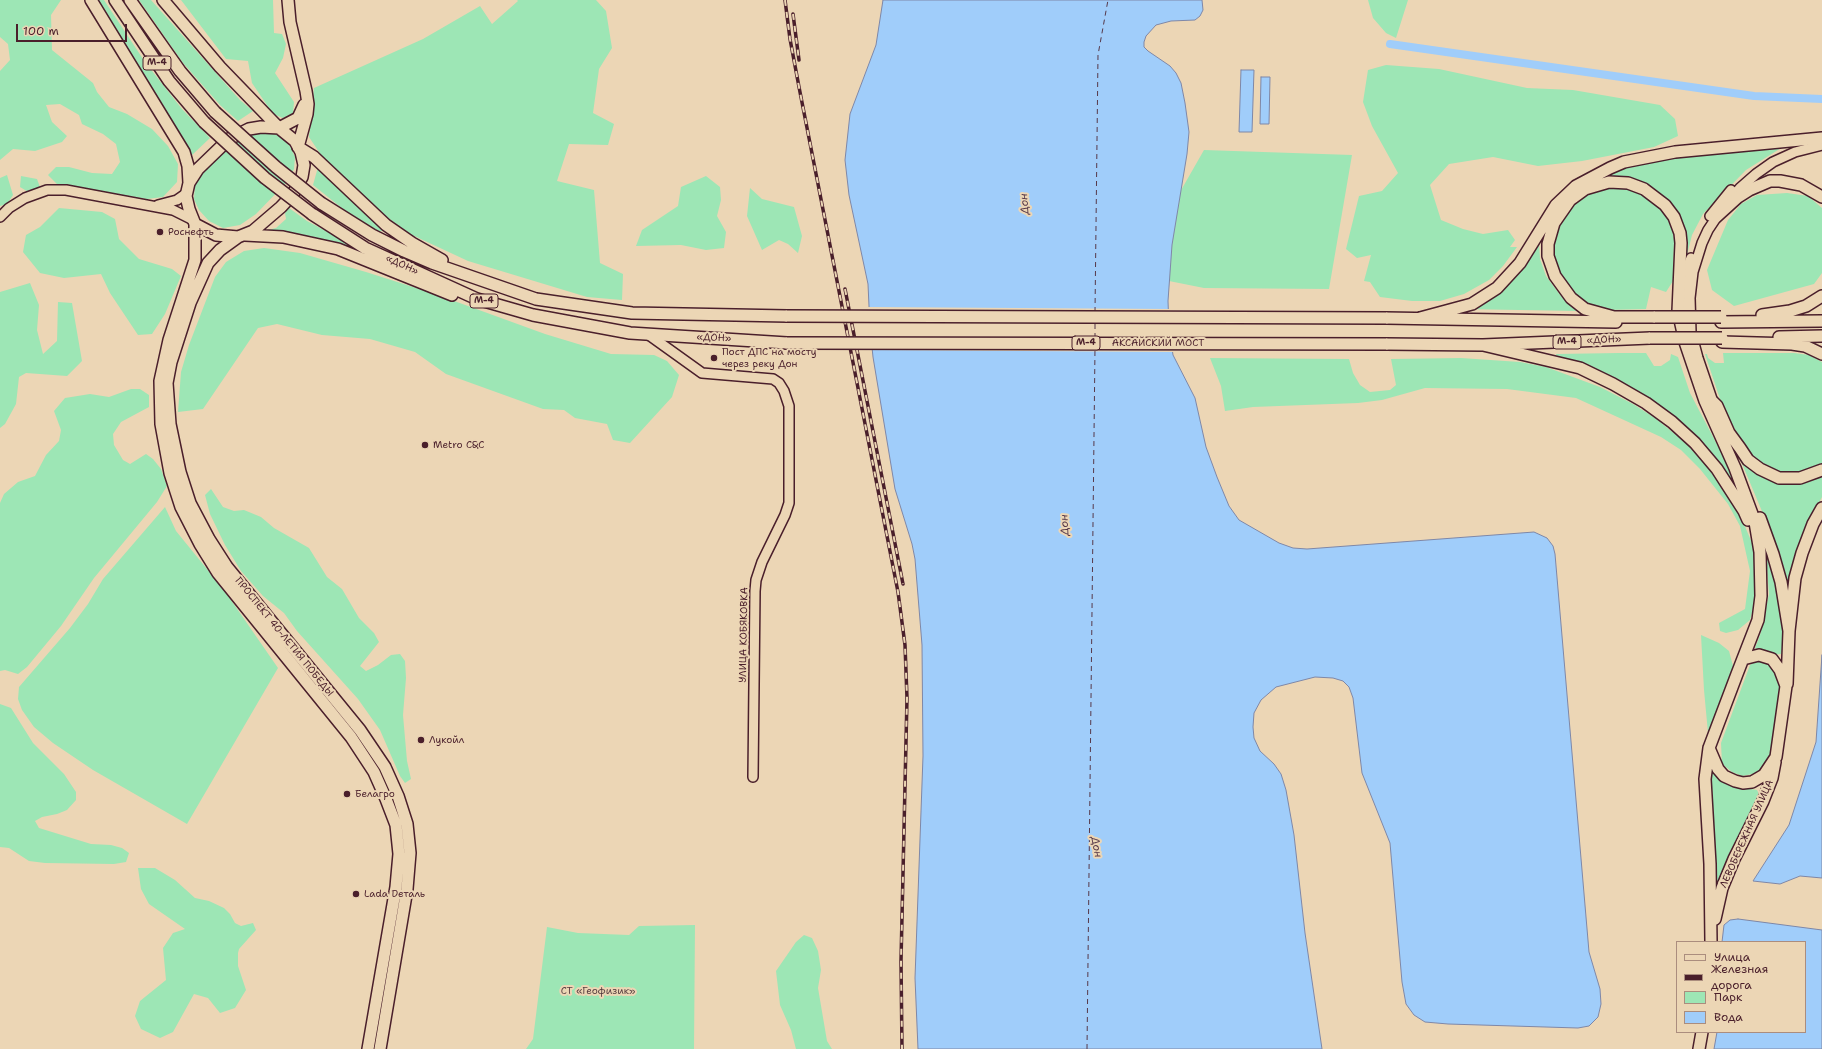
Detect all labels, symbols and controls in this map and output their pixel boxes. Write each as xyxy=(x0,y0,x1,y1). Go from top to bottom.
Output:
scale bar xyxy=(18,16,129,42)
text: 100 m xyxy=(23,23,59,39)
road number: М-4 xyxy=(143,56,171,70)
water label: Дон xyxy=(1018,193,1032,215)
place label: Роснефть xyxy=(168,226,214,238)
marker: Роснефть xyxy=(155,227,165,237)
street label: «ДОН» xyxy=(384,252,420,278)
road number: М-4 xyxy=(470,294,498,308)
street label: «ДОН» xyxy=(696,331,732,345)
street label: «ДОН» xyxy=(1587,333,1621,347)
road number: М-4 xyxy=(1553,335,1581,349)
road number: М-4 xyxy=(1072,336,1100,350)
street label: АКСАЙСКИЙ МОСТ xyxy=(1112,337,1204,349)
place label: Пост ДПС на мосту через реку Дон xyxy=(722,346,817,370)
marker: Пост ДПС на мосту через реку Дон xyxy=(709,353,719,363)
place label: Metro C&C xyxy=(433,439,484,451)
marker: Metro C&C xyxy=(420,440,430,450)
water label: Дон xyxy=(1058,514,1072,536)
street label: ПРОСПЕКТ 40-ЛЕТИЯ ПОБЕДЫ xyxy=(232,575,336,699)
street label: УЛИЦА КОБЯКОВКА xyxy=(737,587,751,683)
place label: Лукойл xyxy=(429,734,464,746)
marker: Лукойл xyxy=(416,735,426,745)
street label: ЛЕВОБЕРЕЖНАЯ УЛИЦА xyxy=(1718,778,1776,890)
place label: Белагро xyxy=(355,788,395,800)
marker: Белагро xyxy=(342,789,352,799)
water label: Дон xyxy=(1088,835,1104,859)
place label: Lada Dеталь xyxy=(364,888,425,900)
marker: Lada Dеталь xyxy=(351,889,361,899)
legend xyxy=(1676,941,1806,1033)
text: Улица xyxy=(1714,949,1750,965)
text: Железная дорога xyxy=(1711,961,1768,993)
park label: СТ «Геофизик» xyxy=(561,985,635,997)
text: Парк xyxy=(1714,989,1742,1005)
text: Вода xyxy=(1714,1009,1743,1025)

